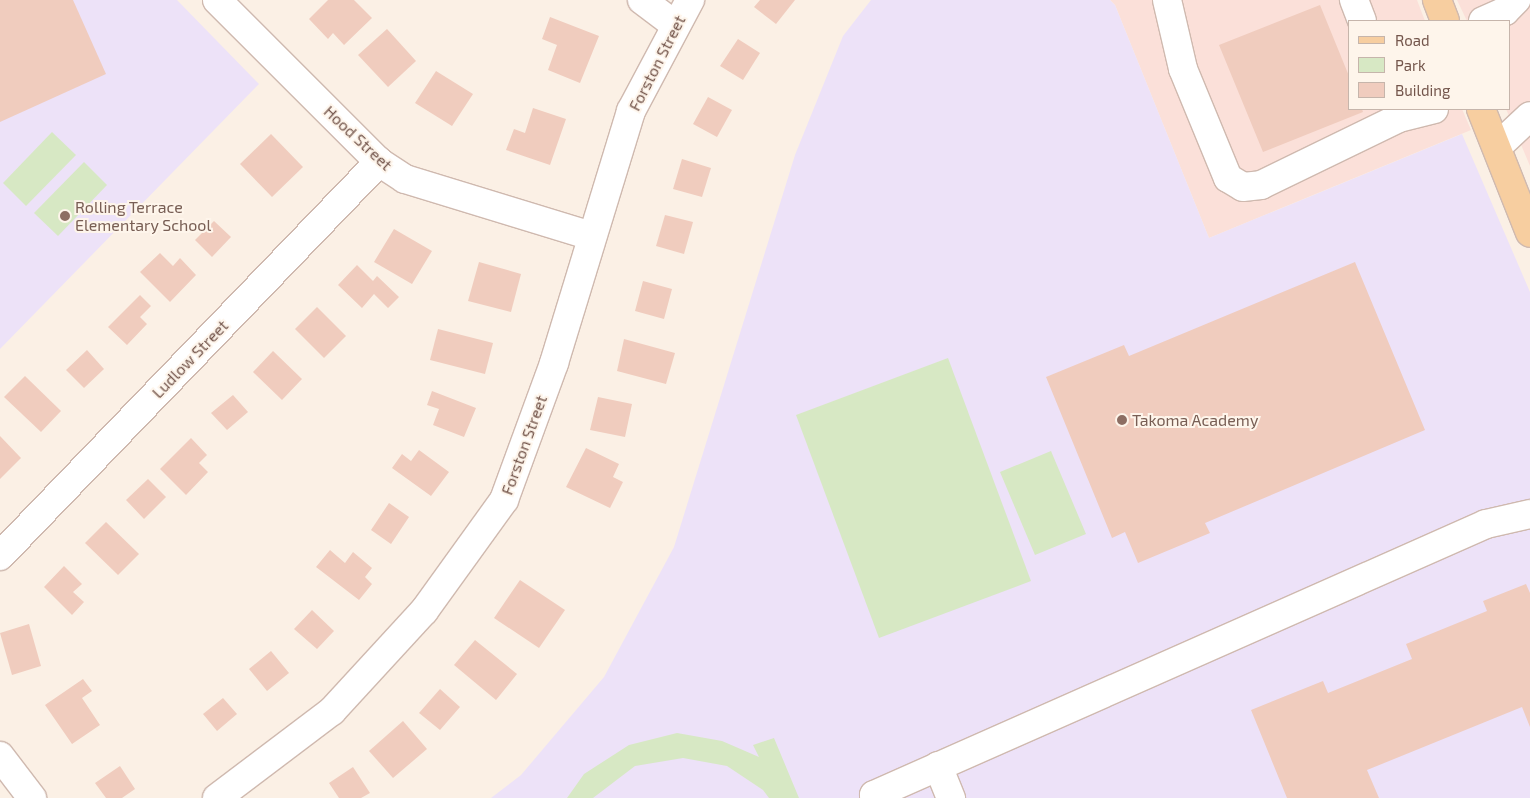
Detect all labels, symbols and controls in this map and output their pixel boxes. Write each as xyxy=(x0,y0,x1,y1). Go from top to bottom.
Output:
street label: Forston Street xyxy=(625,12,689,114)
legend xyxy=(1348,20,1510,110)
text: Road xyxy=(1395,31,1430,49)
text: Park xyxy=(1395,56,1426,74)
text: Building xyxy=(1395,81,1450,99)
street label: Hood Street xyxy=(320,102,396,174)
place label: Rolling Terrace Elementary School xyxy=(75,197,212,235)
marker: Rolling Terrace Elementary School xyxy=(59,210,71,222)
street label: Ludlow Street xyxy=(148,316,232,402)
street label: Forston Street xyxy=(497,393,551,497)
place label: Takoma Academy xyxy=(1132,410,1259,430)
marker: Takoma Academy xyxy=(1116,414,1128,426)

